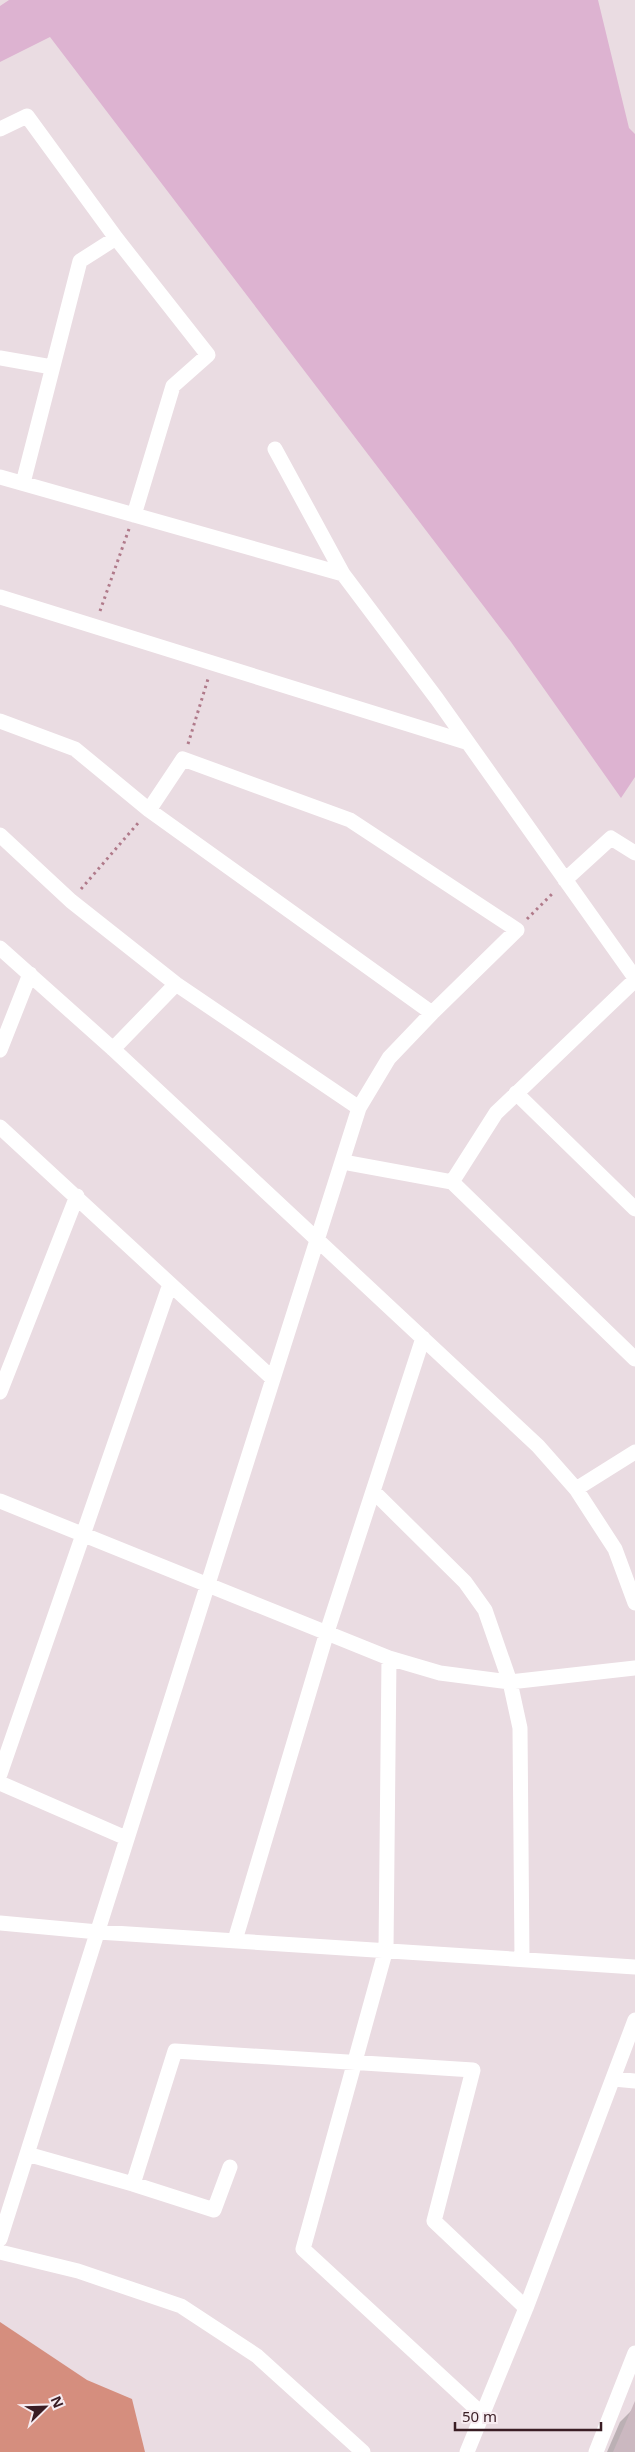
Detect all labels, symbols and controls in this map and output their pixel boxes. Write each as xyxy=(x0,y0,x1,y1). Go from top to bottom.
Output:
north arrow xyxy=(20,2382,70,2432)
text: N xyxy=(46,2393,68,2411)
scale bar xyxy=(455,2400,601,2432)
text: 50 m xyxy=(462,2406,497,2426)

